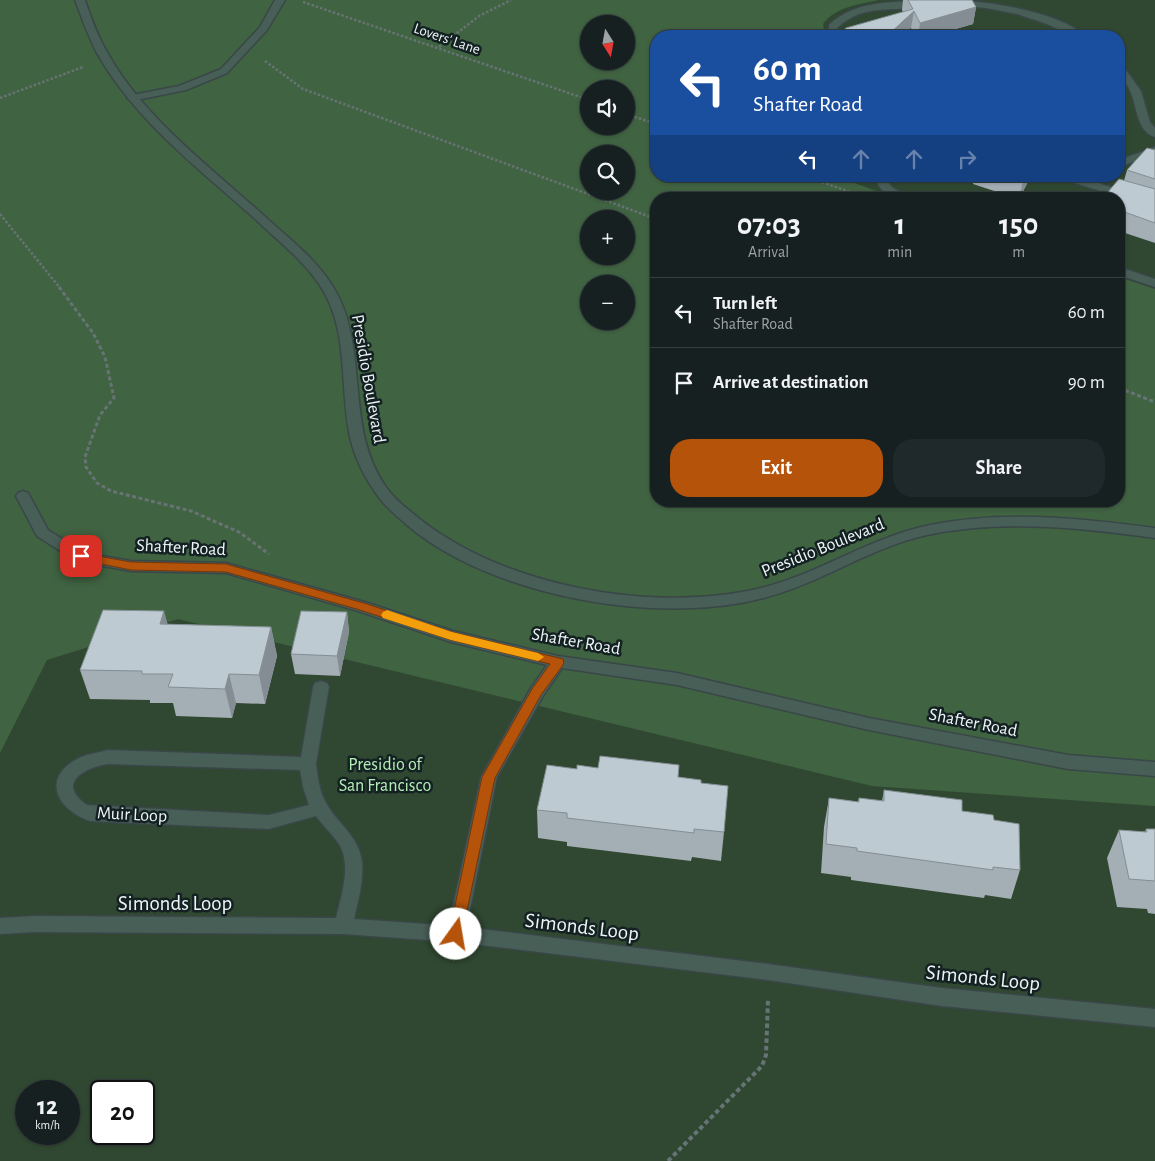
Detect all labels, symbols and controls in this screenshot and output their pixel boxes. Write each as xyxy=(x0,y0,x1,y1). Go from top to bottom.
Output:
north arrow xyxy=(580,15,635,70)
map controls xyxy=(580,15,635,330)
street label: Lovers' Lane xyxy=(412,21,482,57)
icon: left xyxy=(670,50,735,115)
text: 60 m xyxy=(753,52,822,87)
button: sound xyxy=(580,80,635,135)
text: Shafter Road xyxy=(753,93,863,115)
button: search xyxy=(580,145,635,200)
icon: left xyxy=(794,145,822,173)
icon: ahead xyxy=(847,145,875,173)
icon: ahead xyxy=(900,145,928,173)
icon: right xyxy=(953,145,981,173)
button: + xyxy=(580,210,635,265)
text: 07:03 xyxy=(737,210,801,240)
text: 1 xyxy=(894,210,905,240)
text: 150 xyxy=(999,210,1038,240)
text: Arrival xyxy=(748,244,789,260)
text: min xyxy=(887,244,912,260)
text: m xyxy=(1012,244,1025,260)
button: − xyxy=(580,275,635,330)
text: Turn left xyxy=(713,294,777,313)
icon: left xyxy=(670,299,698,327)
text: 60 m xyxy=(1068,303,1105,322)
street label: Presidio Boulevard xyxy=(348,313,388,445)
text: Shafter Road xyxy=(713,316,793,332)
icon: arrive xyxy=(670,369,698,397)
text: Arrive at destination xyxy=(713,373,869,392)
text: 90 m xyxy=(1068,373,1105,392)
button: Exit xyxy=(670,439,883,497)
button: Share xyxy=(893,439,1105,497)
street label: Presidio Boulevard xyxy=(759,515,887,581)
pin xyxy=(60,535,102,577)
street label: Shafter Road xyxy=(136,537,226,559)
icon: arrive xyxy=(67,542,95,570)
street label: Shafter Road xyxy=(530,625,622,659)
street label: Shafter Road xyxy=(927,706,1019,740)
park label: Presidio of San Francisco xyxy=(339,756,431,795)
street label: Muir Loop xyxy=(96,804,168,826)
street label: Simonds Loop xyxy=(118,893,232,914)
position arrow xyxy=(429,907,481,959)
street label: Simonds Loop xyxy=(524,910,640,944)
street label: Simonds Loop xyxy=(925,962,1041,994)
speed limit sign: 20 xyxy=(90,1080,155,1145)
text: 12 xyxy=(37,1094,58,1119)
text: km/h xyxy=(35,1119,60,1131)

